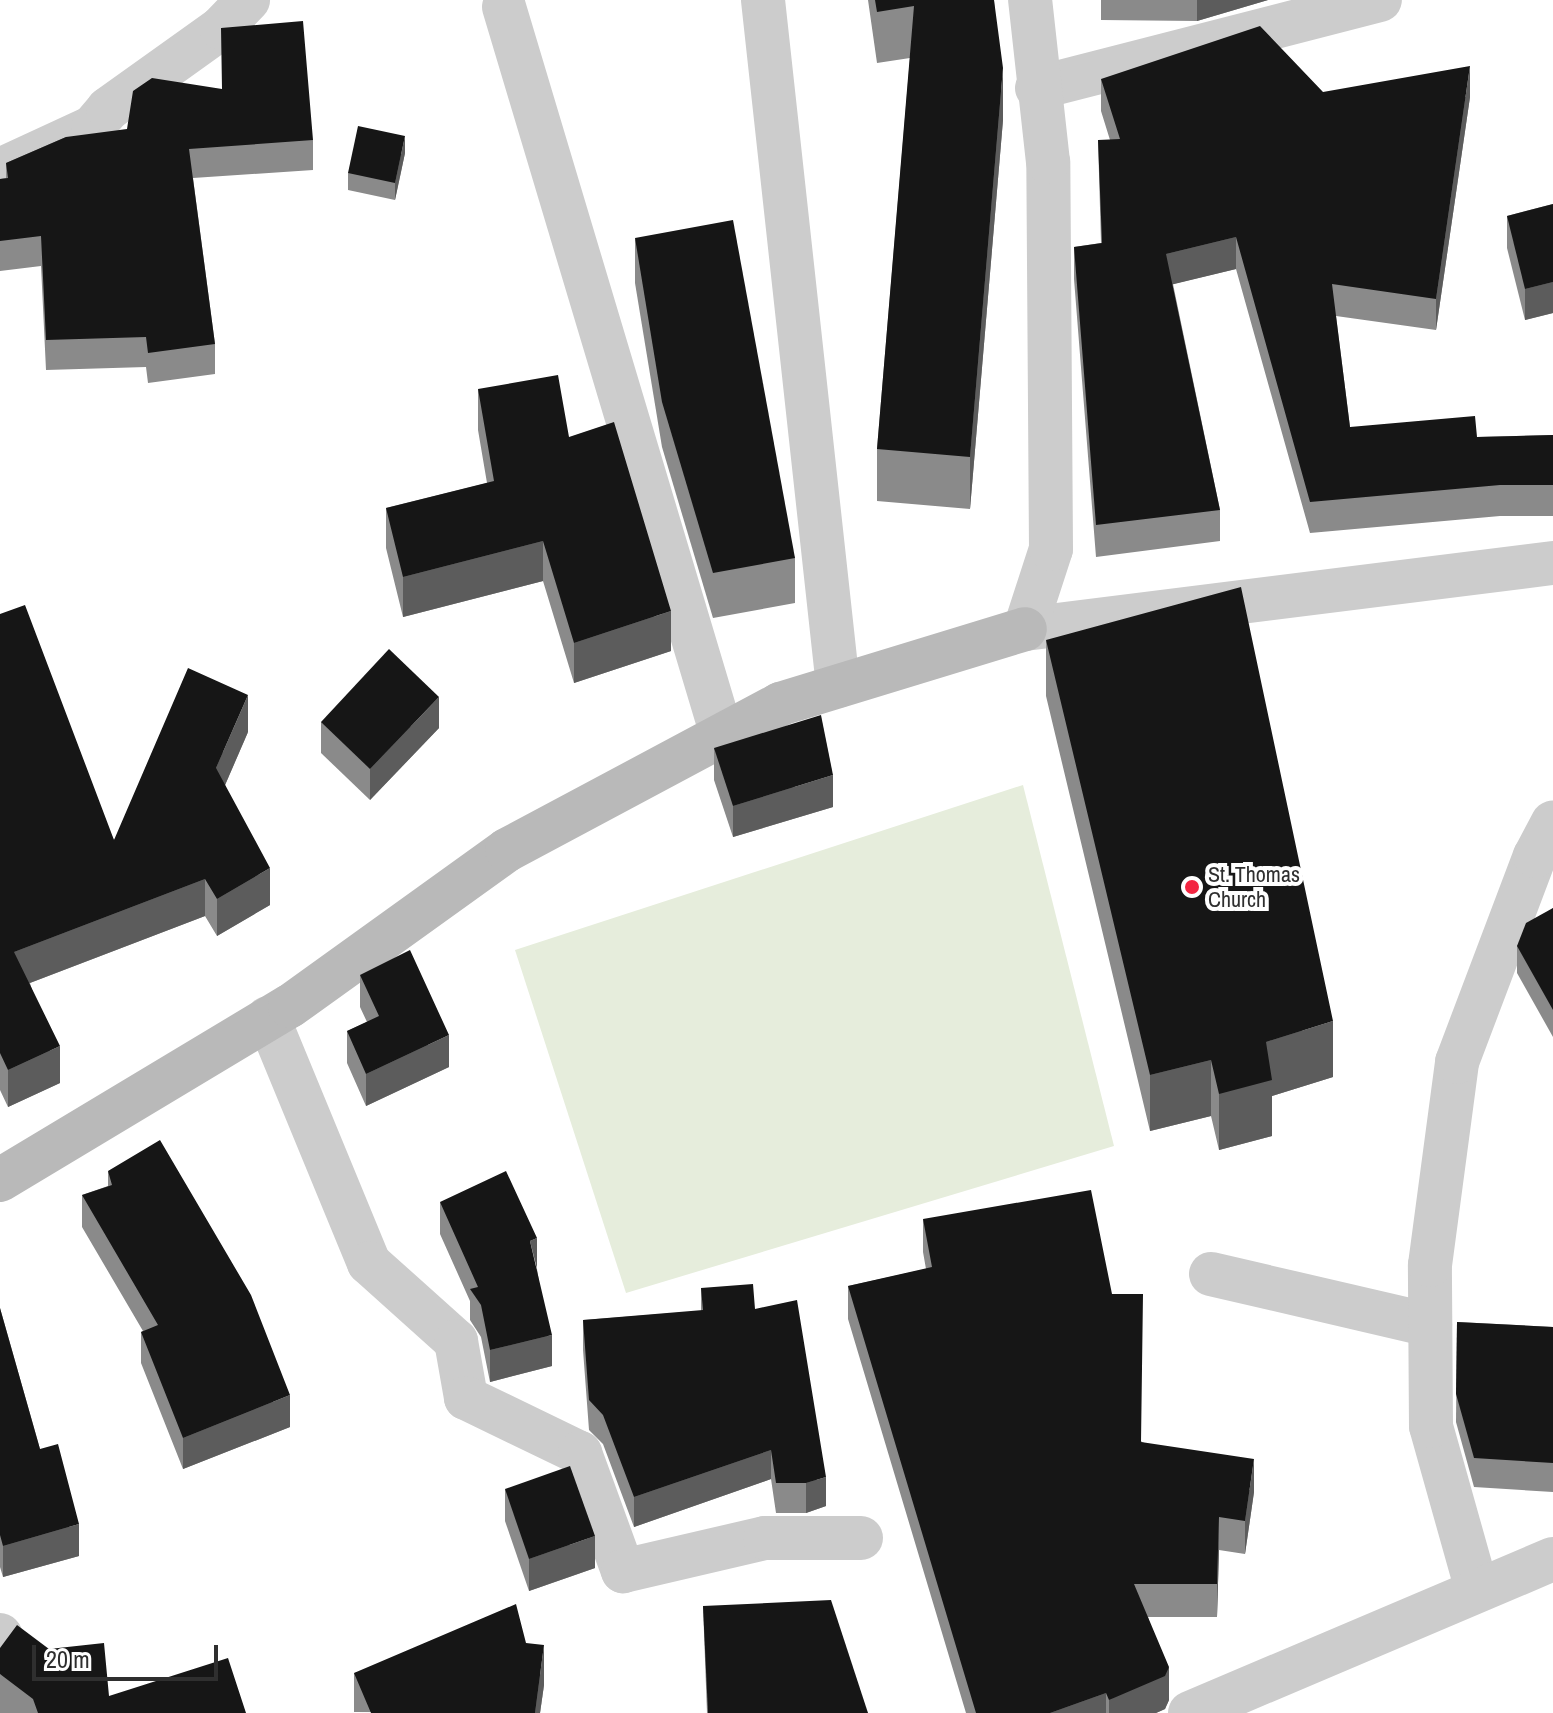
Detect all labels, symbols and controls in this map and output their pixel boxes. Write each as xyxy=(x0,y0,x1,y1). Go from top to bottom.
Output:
place label: St. Thomas Church xyxy=(1208,861,1300,912)
marker: St. Thomas Church xyxy=(1183,878,1201,896)
scale bar xyxy=(36,1629,222,1679)
text: 20 m xyxy=(46,1643,90,1675)

